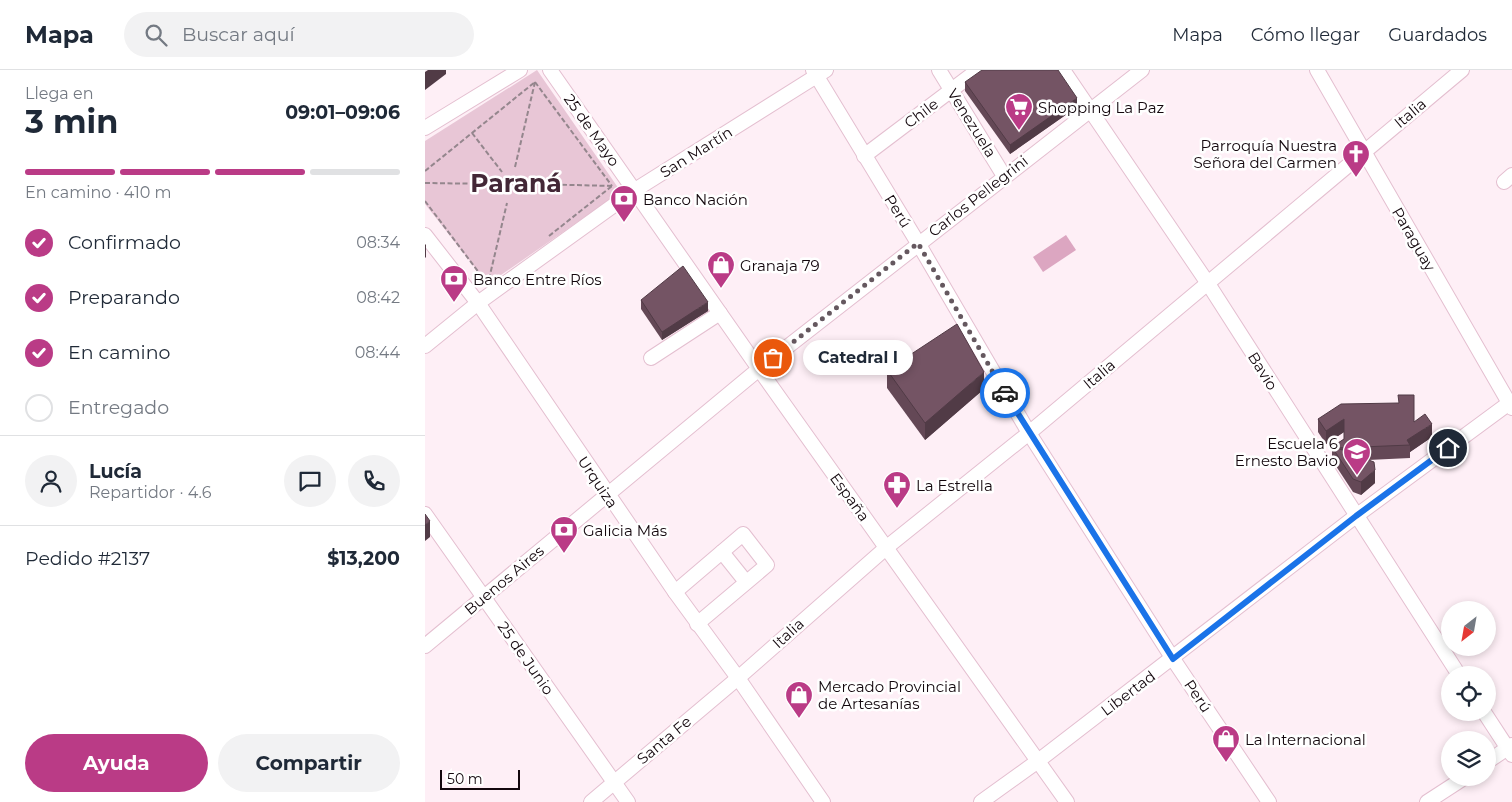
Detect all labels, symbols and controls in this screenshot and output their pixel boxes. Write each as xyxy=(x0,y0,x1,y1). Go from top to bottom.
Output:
search box xyxy=(124,12,474,57)
text: Mapa xyxy=(25,20,94,49)
icon: search xyxy=(142,21,170,49)
text: Buscar aquí xyxy=(182,23,295,46)
text: Mapa xyxy=(1172,24,1223,46)
text: Cómo llegar xyxy=(1251,24,1360,46)
text: Guardados xyxy=(1388,24,1487,46)
text: Llega en xyxy=(25,84,93,103)
street label: Venezuela xyxy=(943,85,1001,161)
street label: 25 de Mayo xyxy=(560,90,624,170)
supermarket icon: Shopping La Paz xyxy=(1004,92,1034,131)
street label: Chile xyxy=(900,94,942,132)
street label: Italia xyxy=(1390,94,1430,132)
place label: Shopping La Paz xyxy=(1038,98,1165,117)
text: 09:01–09:06 xyxy=(285,101,400,124)
text: 3 min xyxy=(25,102,118,141)
street label: San Martín xyxy=(656,122,736,182)
place label: Parroquía Nuestra Señora del Carmen xyxy=(1193,136,1337,172)
church icon: Parroquía Nuestra Señora del Carmen xyxy=(1341,139,1371,178)
street label: Carlos Pellegrini xyxy=(924,151,1032,241)
district label: Paraná xyxy=(470,168,562,198)
text: En camino · 410 m xyxy=(25,183,171,202)
bank icon: Banco Nación xyxy=(609,184,639,223)
place label: Banco Nación xyxy=(643,190,748,209)
street label: Perú xyxy=(880,191,916,231)
street label: Paraguay xyxy=(1388,204,1440,275)
icon: check xyxy=(25,229,53,257)
text: Confirmado xyxy=(68,231,181,254)
text: 08:34 xyxy=(356,233,400,252)
shop icon: Granaja 79 xyxy=(706,250,736,289)
place label: Granaja 79 xyxy=(740,256,820,275)
bank icon: Banco Entre Ríos xyxy=(439,264,469,303)
place label: Banco Entre Ríos xyxy=(473,270,602,289)
icon: check xyxy=(25,284,53,312)
text: Preparando xyxy=(68,286,180,309)
text: 08:42 xyxy=(356,288,400,307)
pin xyxy=(752,337,794,379)
icon: check xyxy=(25,339,53,367)
callout: Catedral I xyxy=(803,340,913,376)
text: En camino xyxy=(68,341,170,364)
text: 08:44 xyxy=(355,343,400,362)
icon: bag xyxy=(759,344,787,372)
text: Catedral I xyxy=(818,348,898,367)
street label: Bavio xyxy=(1244,348,1282,394)
street label: Italia xyxy=(1079,355,1119,393)
courier xyxy=(980,368,1030,418)
icon: car xyxy=(991,379,1019,407)
text: Entregado xyxy=(68,396,169,419)
pin xyxy=(1427,427,1469,469)
place label: Escuela 6 Ernesto Bavio xyxy=(1235,434,1338,470)
icon: home xyxy=(1434,434,1462,462)
school or university icon: Escuela 6 Ernesto Bavio xyxy=(1342,437,1372,476)
street label: Urquiza xyxy=(574,452,622,512)
button: person xyxy=(25,455,77,507)
button: chat xyxy=(284,455,336,507)
button: phone xyxy=(348,455,400,507)
text: Lucía xyxy=(89,460,142,483)
street label: España xyxy=(826,469,874,525)
pharmacy icon: La Estrella xyxy=(882,470,912,509)
place label: La Estrella xyxy=(916,476,993,495)
text: Repartidor · 4.6 xyxy=(89,483,212,502)
bank icon: Galicia Más xyxy=(549,515,579,554)
place label: Galicia Más xyxy=(583,521,667,540)
street label: Buenos Aires xyxy=(460,541,548,619)
text: Pedido #2137 xyxy=(25,547,150,570)
text: $13,200 xyxy=(327,547,400,570)
north arrow xyxy=(1441,601,1496,656)
map controls xyxy=(1441,601,1496,786)
street label: Italia xyxy=(768,614,808,652)
street label: 25 de Junio xyxy=(494,618,558,698)
street label: Libertad xyxy=(1097,666,1159,720)
button: locate xyxy=(1441,666,1496,721)
street label: Perú xyxy=(1180,676,1216,716)
place label: Mercado Provincial de Artesanías xyxy=(818,677,961,713)
shop icon: Mercado Provincial de Artesanías xyxy=(784,680,814,719)
street label: Santa Fe xyxy=(633,712,695,768)
shop icon: La Internacional xyxy=(1211,724,1241,763)
place label: La Internacional xyxy=(1245,730,1366,749)
button: layers xyxy=(1441,731,1496,786)
button: Ayuda xyxy=(25,734,208,792)
button: Compartir xyxy=(218,734,400,792)
scale bar xyxy=(440,767,520,790)
text: 50 m xyxy=(447,770,483,788)

